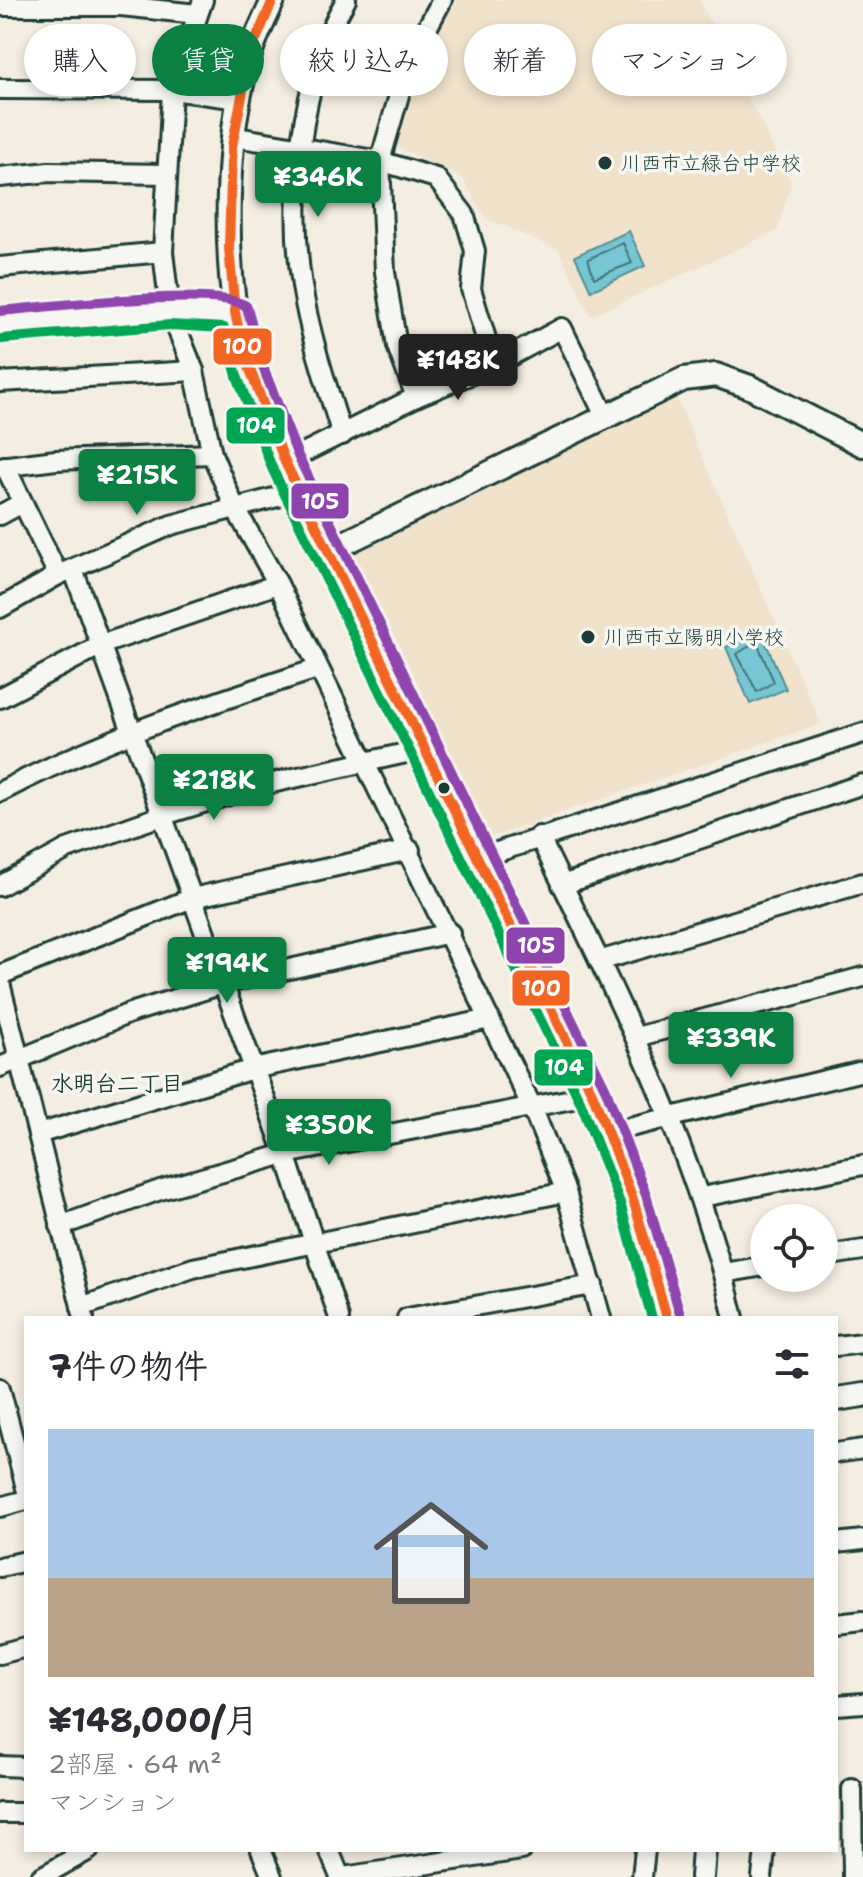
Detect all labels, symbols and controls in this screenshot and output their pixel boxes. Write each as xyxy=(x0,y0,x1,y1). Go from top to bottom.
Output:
chip: 購入 xyxy=(24,24,136,96)
chip: 賃貸 xyxy=(152,24,264,96)
chip: 絞り込み xyxy=(280,24,448,96)
chip: 新着 xyxy=(464,24,576,96)
chip: マンション xyxy=(592,24,787,96)
place label: 川西市立緑台中学校 xyxy=(621,150,801,176)
pin: ¥346K xyxy=(262,151,374,219)
marker: 川西市立緑台中学校 xyxy=(596,154,614,172)
text: ¥346K xyxy=(273,159,363,194)
line badge: 100 xyxy=(212,327,273,366)
text: 100 xyxy=(222,332,262,361)
pin: ¥148K xyxy=(402,334,514,402)
text: ¥148K xyxy=(417,342,499,377)
line badge: 104 xyxy=(225,406,286,445)
text: 104 xyxy=(236,411,277,440)
pin: ¥215K xyxy=(81,449,193,517)
text: ¥215K xyxy=(97,457,177,492)
line badge: 105 xyxy=(290,482,350,520)
text: 105 xyxy=(301,487,339,516)
place label: 川西市立陽明小学校 xyxy=(604,624,784,650)
marker: 川西市立陽明小学校 xyxy=(579,628,597,646)
pin: ¥218K xyxy=(158,754,270,822)
text: ¥218K xyxy=(173,762,255,797)
unlabelled marker xyxy=(436,780,452,796)
line badge: 105 xyxy=(505,926,566,965)
text: 105 xyxy=(517,931,555,960)
pin: ¥194K xyxy=(171,937,283,1005)
text: ¥194K xyxy=(186,945,268,980)
line badge: 100 xyxy=(511,969,571,1007)
text: 100 xyxy=(521,974,561,1003)
pin: ¥339K xyxy=(675,1012,787,1080)
text: ¥339K xyxy=(686,1020,776,1055)
line badge: 104 xyxy=(533,1048,594,1087)
text: 104 xyxy=(544,1053,585,1082)
district label: 水明台二丁目 xyxy=(51,1069,183,1098)
pin: ¥350K xyxy=(273,1099,385,1167)
text: ¥350K xyxy=(285,1107,373,1142)
map controls xyxy=(750,1204,838,1292)
button: locate xyxy=(750,1204,838,1292)
icon: filters xyxy=(770,1342,814,1386)
text: 7件の物件 xyxy=(48,1343,208,1389)
icon: home xyxy=(359,1481,503,1625)
text: ¥148,000/月 xyxy=(48,1697,259,1743)
text: 2部屋 · 64 m² xyxy=(48,1746,222,1781)
text: マンション xyxy=(48,1784,177,1819)

